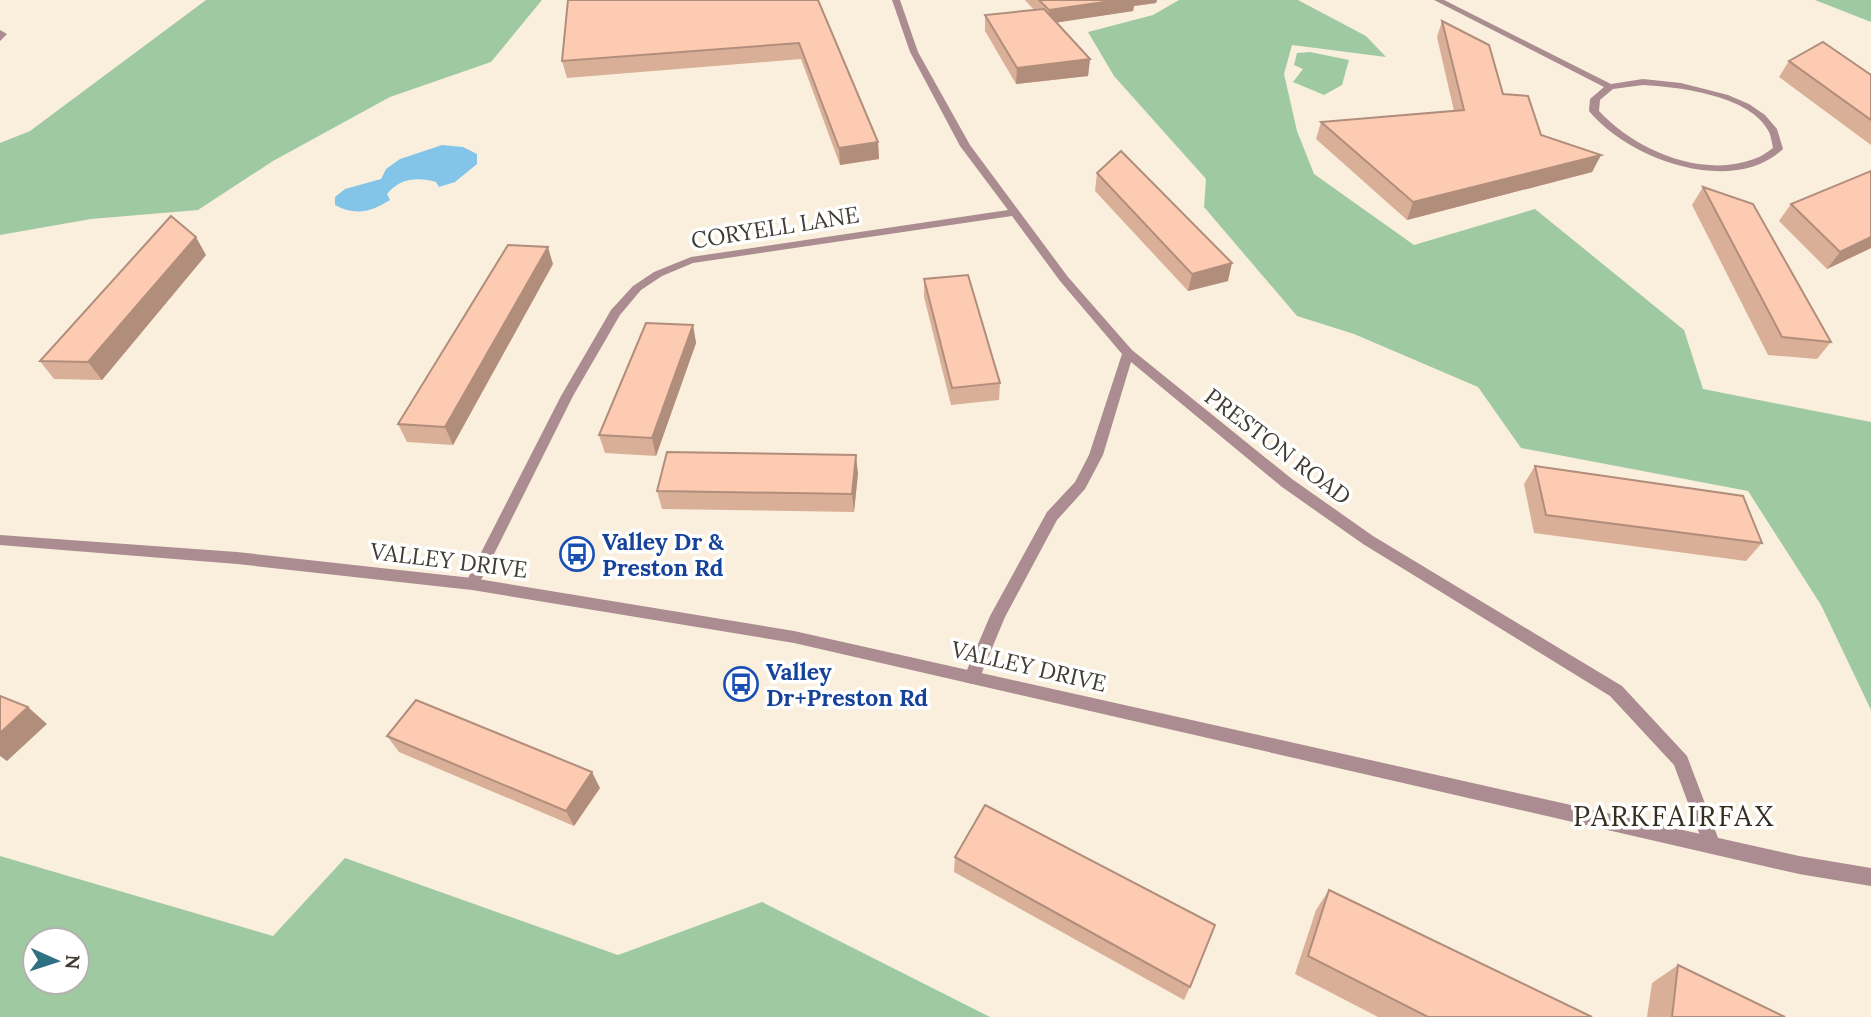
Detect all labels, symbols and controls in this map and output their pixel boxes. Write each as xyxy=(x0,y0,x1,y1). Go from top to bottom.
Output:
street label: CORYELL LANE xyxy=(689,199,861,255)
street label: PRESTON ROAD xyxy=(1199,381,1357,511)
place label: Valley Dr & Preston Rd xyxy=(602,527,724,582)
bus stop icon: Valley Dr & Preston Rd xyxy=(558,535,596,573)
street label: VALLEY DRIVE xyxy=(368,536,529,584)
street label: VALLEY DRIVE xyxy=(948,634,1109,698)
place label: Valley Dr+Preston Rd xyxy=(766,657,928,712)
bus stop icon: Valley Dr+Preston Rd xyxy=(722,665,760,703)
district label: PARKFAIRFAX xyxy=(1573,798,1775,834)
north arrow xyxy=(21,926,91,996)
text: N xyxy=(61,954,85,970)

